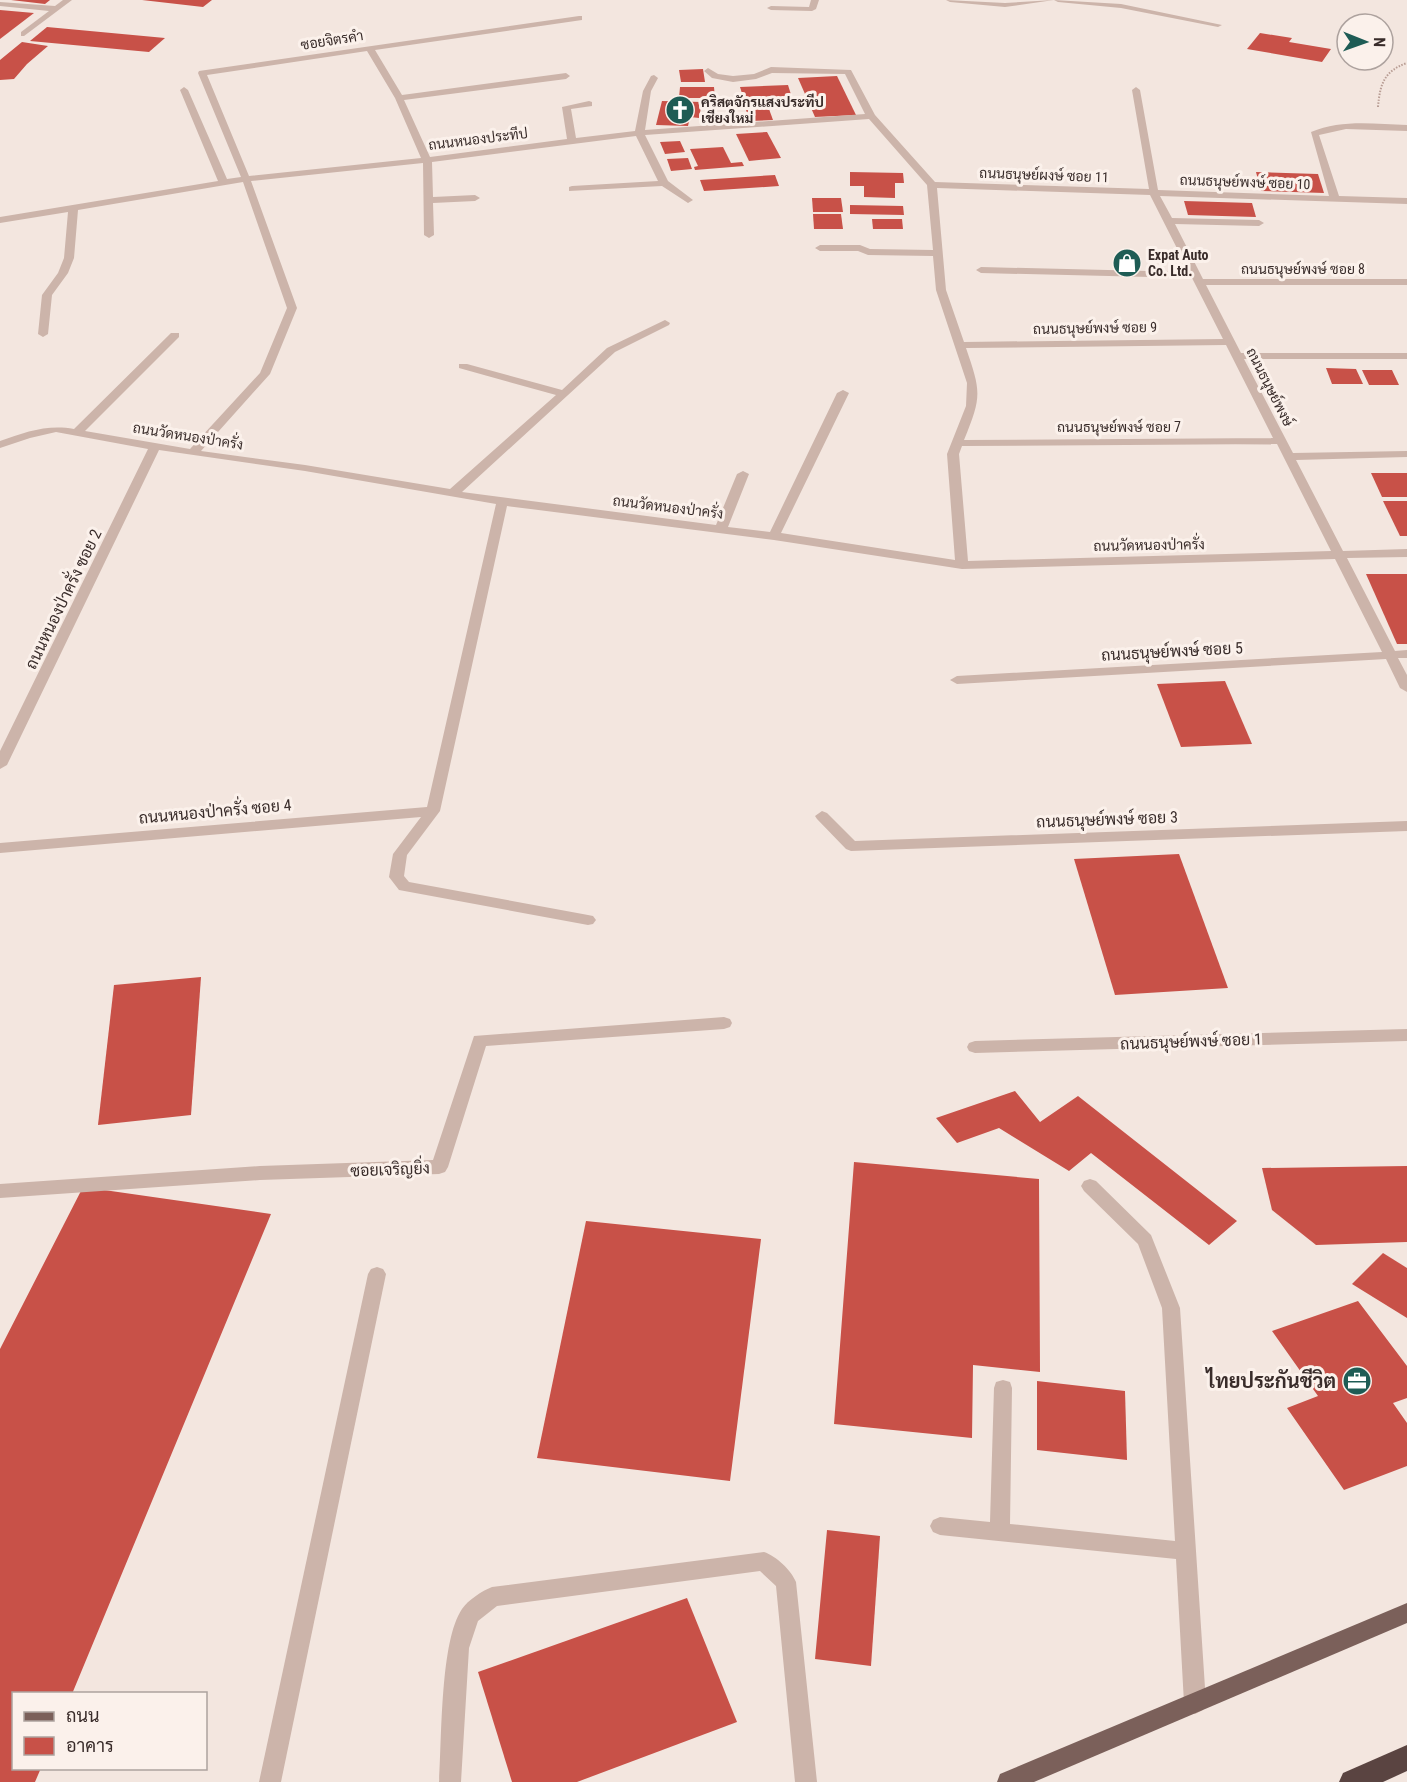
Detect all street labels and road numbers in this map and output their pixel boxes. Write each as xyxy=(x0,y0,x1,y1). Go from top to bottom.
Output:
street label: ซอยจิตรคำ xyxy=(300,27,364,53)
street label: ถนนหนองประทีป xyxy=(427,124,529,153)
street label: ถนนธนุษย์ผงษ์ ซอย 11 xyxy=(979,164,1109,187)
street label: ถนนธนุษย์พงษ์ ซอย 10 xyxy=(1179,171,1311,194)
street label: ถนนธนุษย์พงษ์ ซอย 8 xyxy=(1241,260,1365,279)
street label: ถนนธนุษย์พงษ์ ซอย 9 xyxy=(1033,318,1157,339)
street label: ถนนธนุษย์พงษ์ xyxy=(1242,345,1298,430)
street label: ถนนวัดหนองป่าครั่ง xyxy=(132,416,245,453)
street label: ถนนธนุษย์พงษ์ ซอย 7 xyxy=(1057,418,1181,437)
street label: ถนนวัดหนองป่าครั่ง xyxy=(612,489,725,522)
street label: ถนนหนองป่าครั่ง ซอย 2 xyxy=(17,524,106,672)
street label: ถนนวัดหนองป่าครั่ง xyxy=(1093,532,1205,554)
street label: ถนนธนุษย์พงษ์ ซอย 5 xyxy=(1101,635,1244,667)
street label: ถนนหนองป่าครั่ง ซอย 4 xyxy=(137,791,292,828)
street label: ถนนธนุษย์พงษ์ ซอย 3 xyxy=(1036,805,1178,833)
street label: ถนนธนุษย์พงษ์ ซอย 1 xyxy=(1120,1027,1262,1055)
street label: ซอยเจริญยิ่ง xyxy=(350,1154,430,1180)

